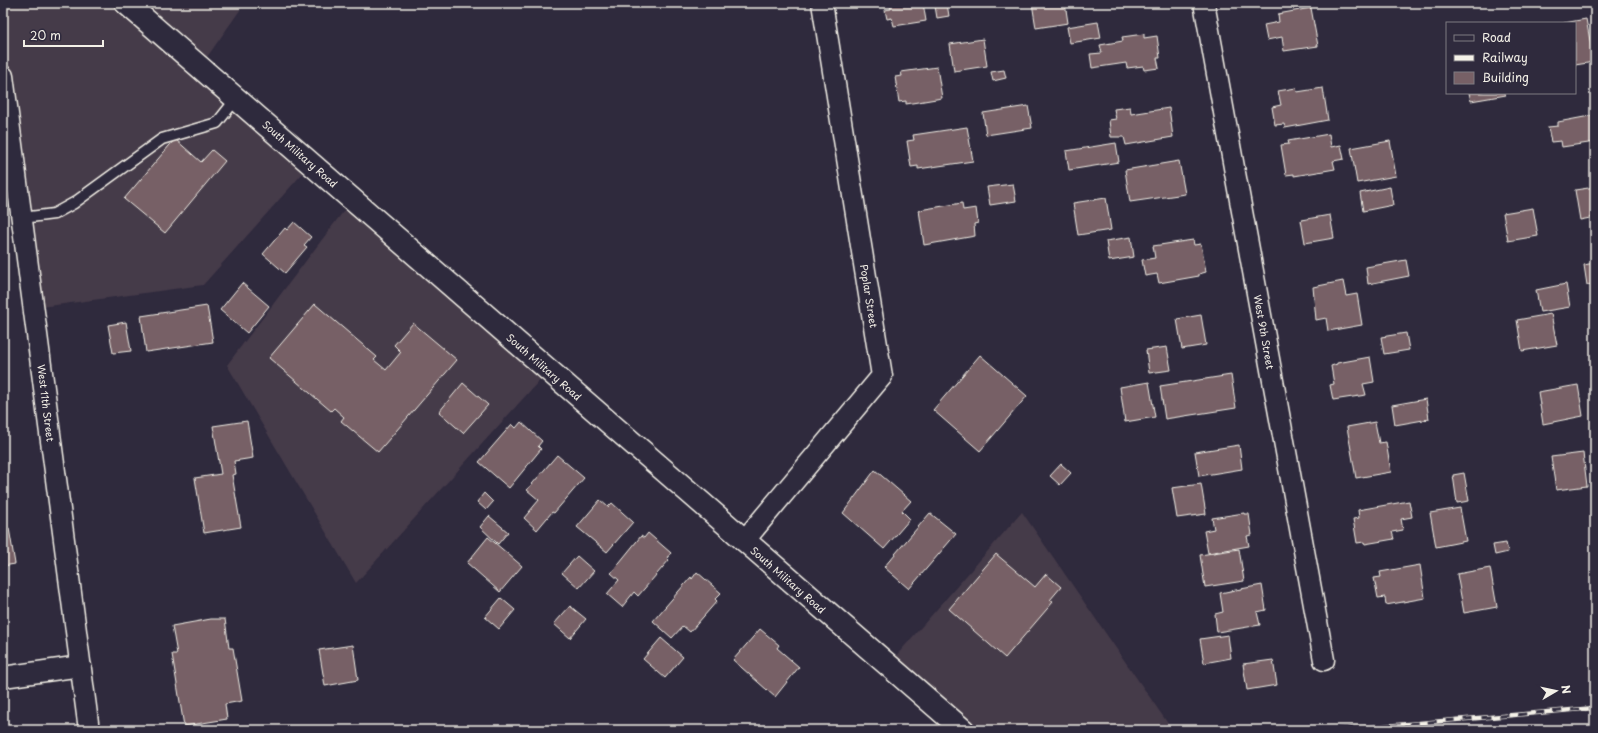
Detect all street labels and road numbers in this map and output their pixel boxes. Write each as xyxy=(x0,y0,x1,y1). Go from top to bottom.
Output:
street label: South Military Road xyxy=(259,117,341,191)
street label: Poplar Street xyxy=(857,263,882,329)
street label: West 9th Street xyxy=(1251,294,1278,370)
street label: South Military Road xyxy=(503,330,585,404)
street label: West 11th Street xyxy=(34,364,59,442)
street label: South Military Road xyxy=(747,543,829,617)

